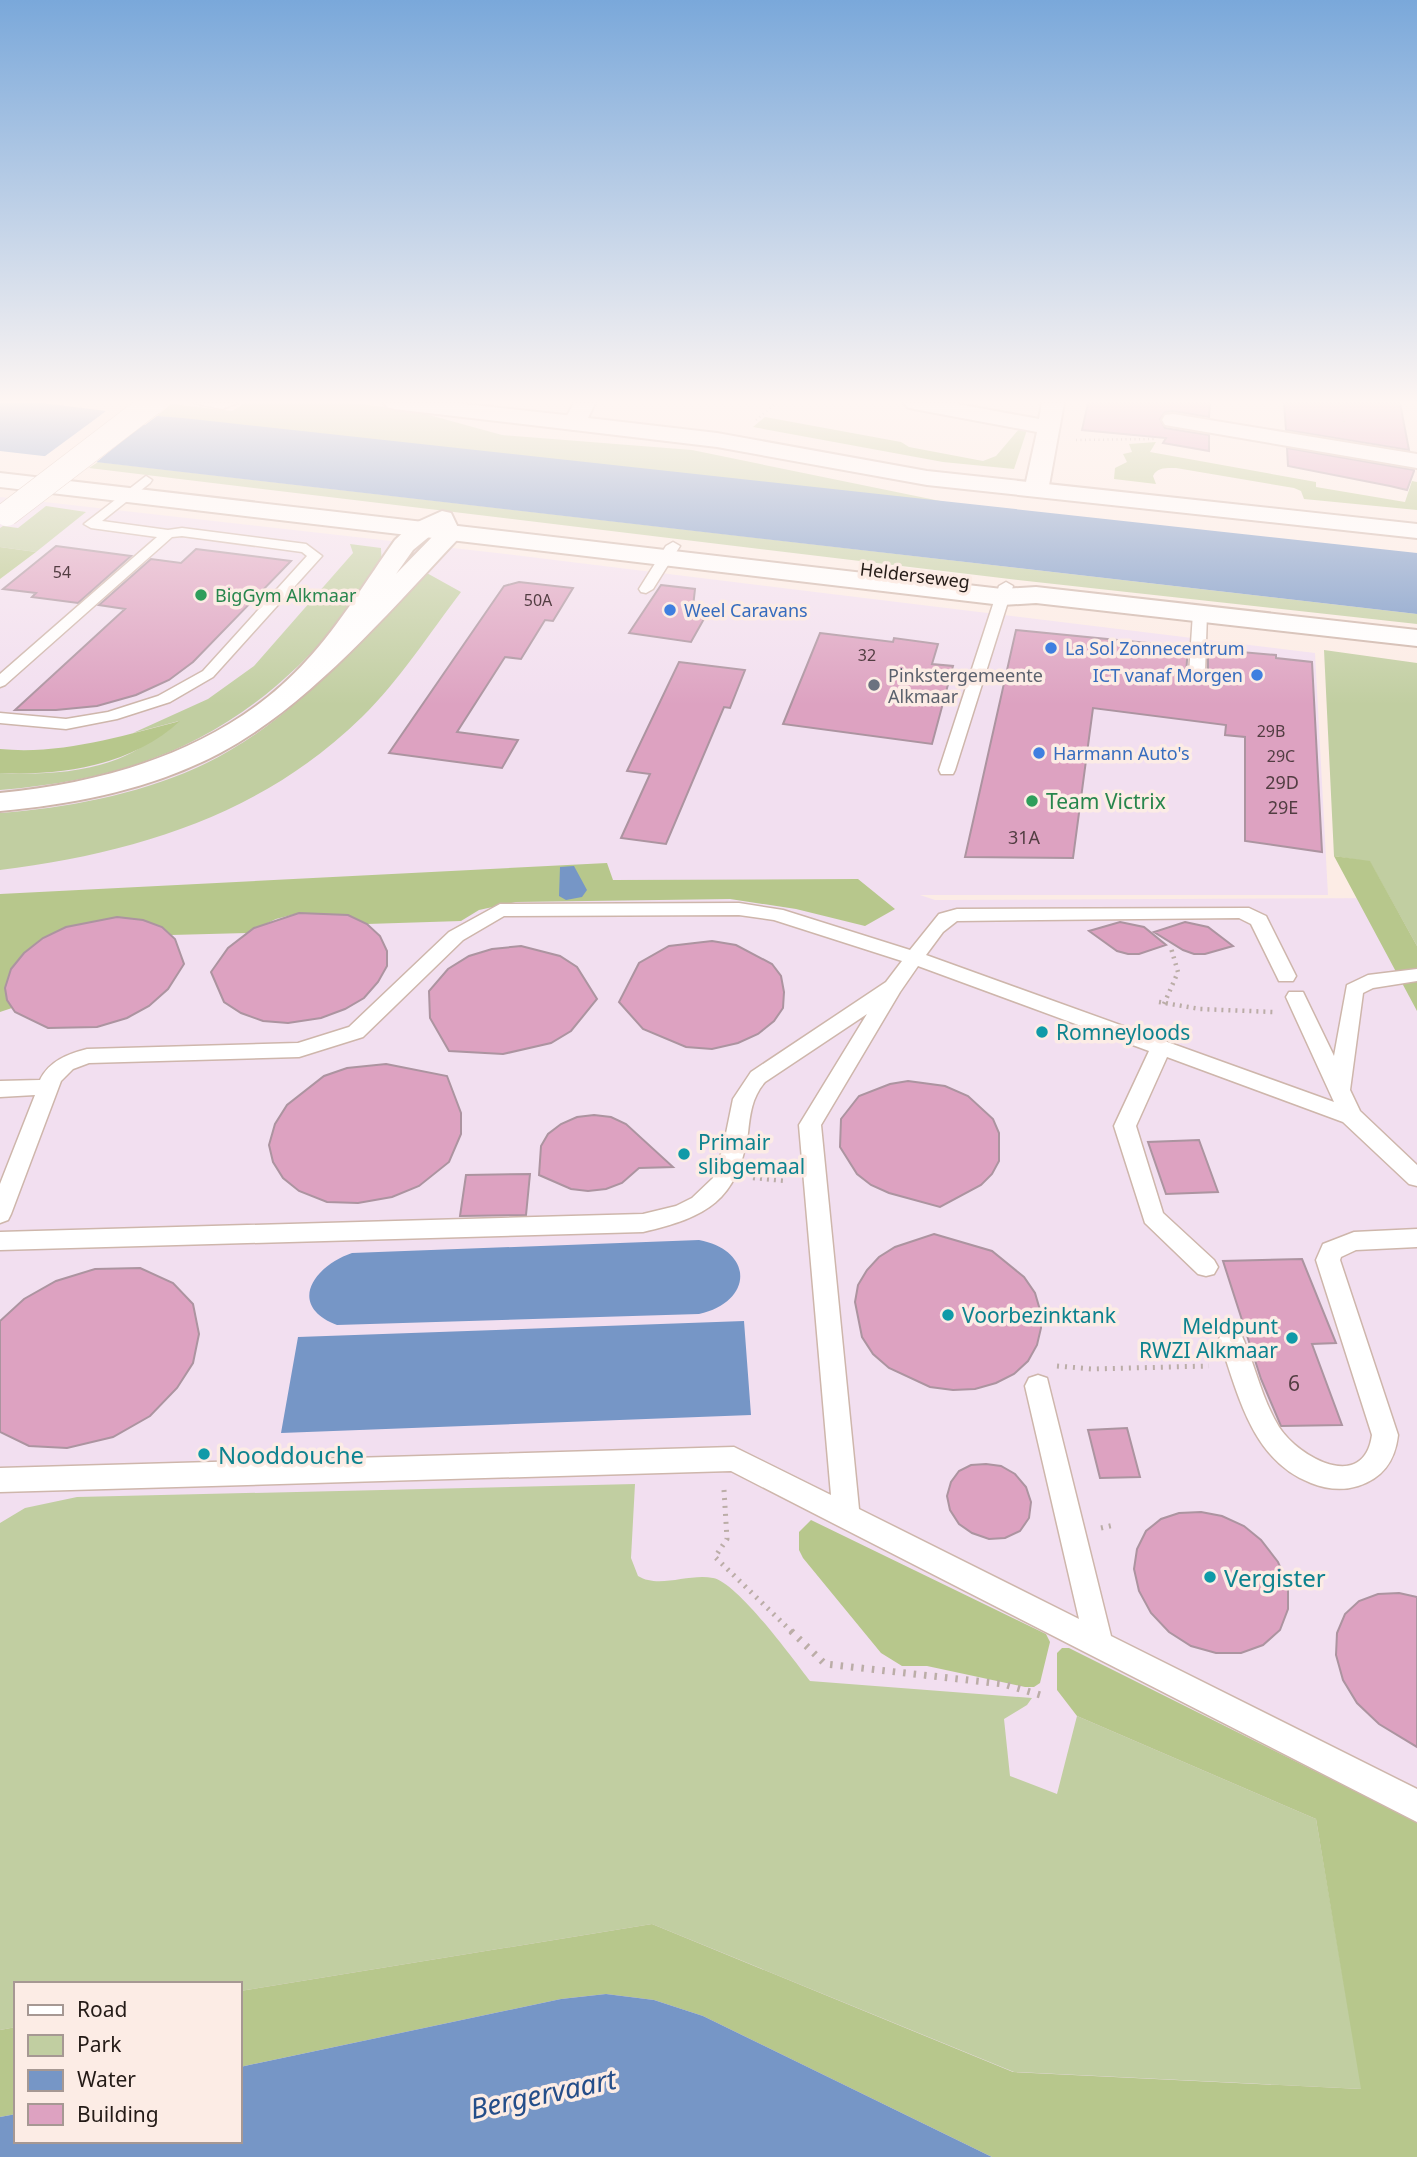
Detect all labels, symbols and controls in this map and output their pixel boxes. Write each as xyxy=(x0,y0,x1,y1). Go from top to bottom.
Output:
street label: Helderseweg xyxy=(859,556,971,594)
house number: 54 xyxy=(53,561,71,583)
place label: BigGym Alkmaar xyxy=(215,583,357,607)
marker: BigGym Alkmaar xyxy=(193,587,209,603)
house number: 50A xyxy=(524,589,553,611)
place label: Weel Caravans xyxy=(684,598,808,622)
marker: Weel Caravans xyxy=(662,602,678,618)
place label: La Sol Zonnecentrum xyxy=(1065,636,1245,660)
marker: La Sol Zonnecentrum xyxy=(1043,640,1059,656)
house number: 32 xyxy=(858,644,876,666)
place label: Pinkstergemeente Alkmaar xyxy=(888,663,1043,708)
place label: ICT vanaf Morgen xyxy=(1093,663,1243,687)
marker: ICT vanaf Morgen xyxy=(1249,667,1265,683)
marker: Pinkstergemeente Alkmaar xyxy=(866,677,882,693)
house number: 29B xyxy=(1257,720,1285,742)
place label: Harmann Auto's xyxy=(1053,741,1190,765)
marker: Harmann Auto's xyxy=(1031,745,1047,761)
house number: 29C xyxy=(1267,745,1295,767)
house number: 29D xyxy=(1265,770,1299,794)
place label: Team Victrix xyxy=(1046,787,1166,815)
marker: Team Victrix xyxy=(1024,793,1040,809)
house number: 29E xyxy=(1268,795,1298,819)
house number: 31A xyxy=(1008,825,1041,849)
place label: Romneyloods xyxy=(1056,1018,1190,1046)
marker: Romneyloods xyxy=(1034,1024,1050,1040)
place label: Primair slibgemaal xyxy=(698,1128,805,1180)
marker: Primair slibgemaal xyxy=(676,1146,692,1162)
place label: Voorbezinktank xyxy=(962,1301,1117,1329)
marker: Voorbezinktank xyxy=(940,1307,956,1323)
place label: Meldpunt RWZI Alkmaar xyxy=(1139,1312,1278,1364)
marker: Meldpunt RWZI Alkmaar xyxy=(1284,1330,1300,1346)
house number: 6 xyxy=(1288,1369,1300,1397)
place label: Nooddouche xyxy=(218,1438,364,1471)
marker: Nooddouche xyxy=(196,1446,212,1462)
place label: Vergister xyxy=(1224,1561,1326,1594)
marker: Vergister xyxy=(1202,1569,1218,1585)
legend xyxy=(14,1982,242,2143)
text: Road xyxy=(77,1995,127,2023)
text: Park xyxy=(77,2030,122,2058)
water label: Bergervaart xyxy=(467,2059,621,2127)
text: Water xyxy=(77,2065,136,2093)
text: Building xyxy=(77,2100,159,2128)

